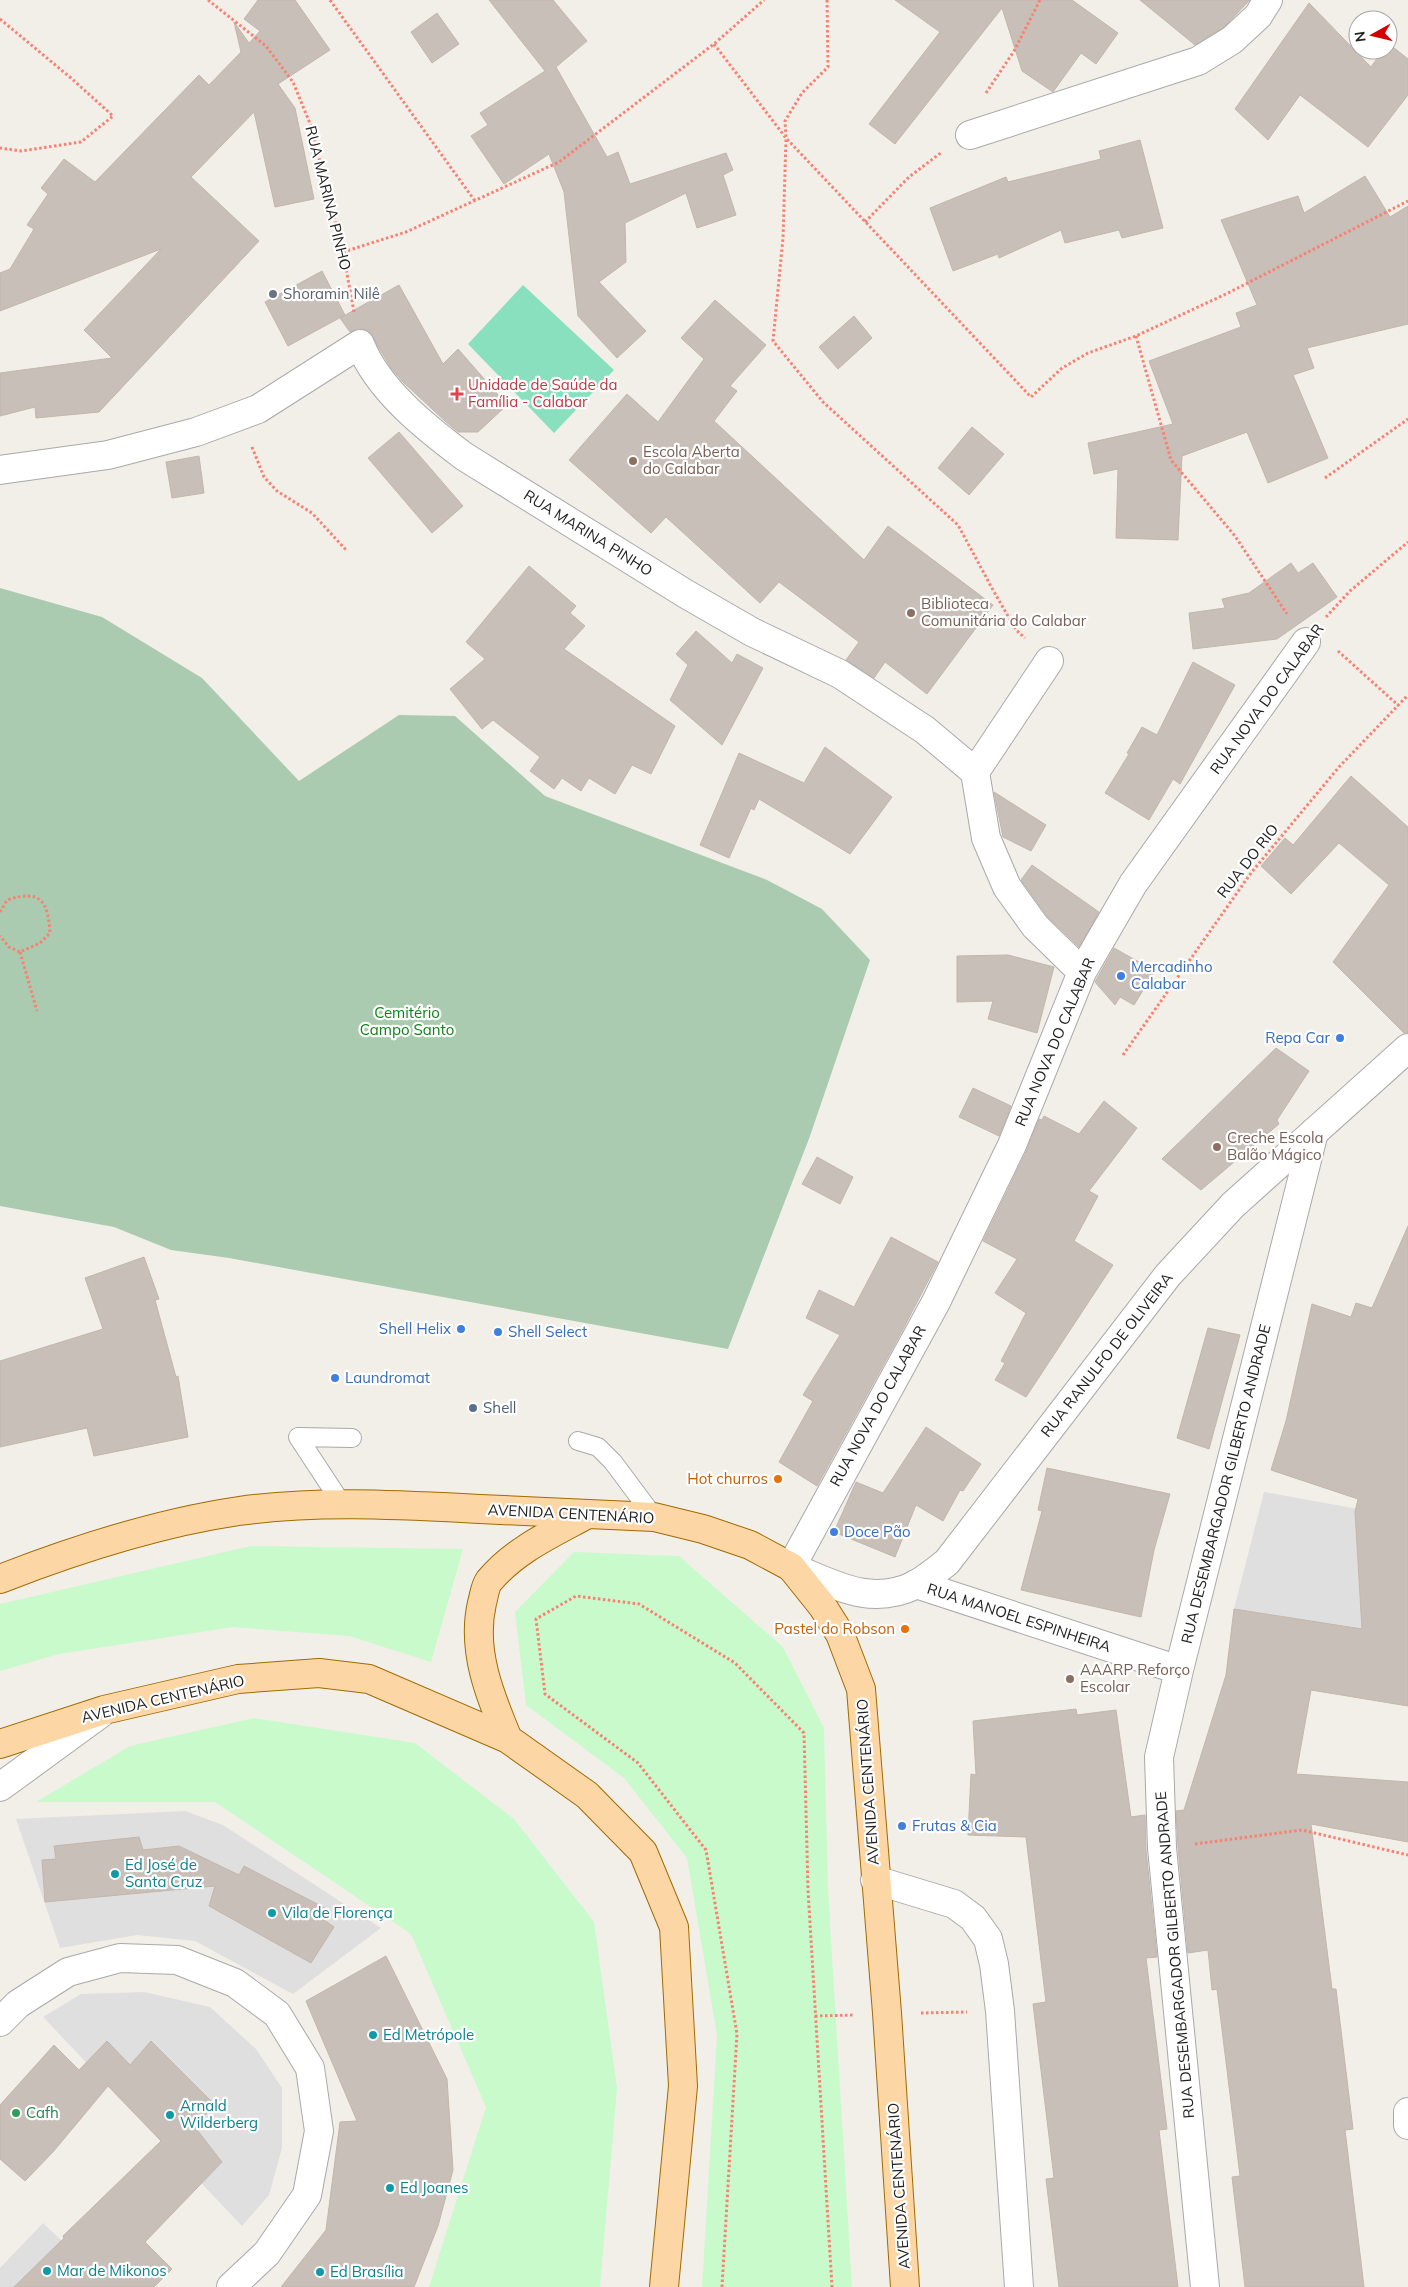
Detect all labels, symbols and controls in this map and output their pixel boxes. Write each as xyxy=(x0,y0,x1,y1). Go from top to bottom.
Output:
north arrow xyxy=(1348,10,1398,60)
text: N xyxy=(1350,30,1370,43)
street label: RUA MARINA PINHO xyxy=(301,124,356,272)
place label: Shoramin Nilê xyxy=(283,284,380,303)
marker: Shoramin Nilê xyxy=(267,288,279,300)
place label: Unidade de Saúde da Família - Calabar xyxy=(468,375,618,411)
marker: Unidade de Saúde da Família - Calabar xyxy=(450,387,464,401)
place label: Escola Aberta do Calabar xyxy=(643,442,740,478)
marker: Escola Aberta do Calabar xyxy=(627,455,639,467)
street label: RUA MARINA PINHO xyxy=(520,485,656,580)
place label: Biblioteca Comunitária do Calabar xyxy=(921,594,1087,630)
marker: Biblioteca Comunitária do Calabar xyxy=(905,607,917,619)
street label: RUA NOVA DO CALABAR xyxy=(1206,620,1328,778)
street label: RUA DO RIO xyxy=(1213,820,1282,902)
street label: RUA NOVA DO CALABAR xyxy=(1010,955,1099,1129)
place label: Mercadinho Calabar xyxy=(1131,957,1212,993)
marker: Mercadinho Calabar xyxy=(1115,970,1127,982)
park label: Cemitério Campo Santo xyxy=(360,1003,454,1039)
place label: Repa Car xyxy=(1265,1028,1331,1047)
marker: Repa Car xyxy=(1334,1032,1346,1044)
place label: Creche Escola Balão Mágico xyxy=(1227,1128,1324,1164)
marker: Creche Escola Balão Mágico xyxy=(1211,1141,1223,1153)
street label: RUA RANULFO DE OLIVEIRA xyxy=(1036,1269,1177,1441)
place label: Shell Helix xyxy=(379,1319,451,1338)
place label: Shell Select xyxy=(508,1322,587,1341)
street label: RUA NOVA DO CALABAR xyxy=(825,1322,930,1490)
street label: RUA DESEMBARGADOR GILBERTO ANDRADE xyxy=(1177,1322,1274,1645)
marker: Shell Helix xyxy=(455,1323,467,1335)
marker: Shell Select xyxy=(492,1326,504,1338)
place label: Laundromat xyxy=(345,1368,430,1387)
marker: Laundromat xyxy=(329,1372,341,1384)
place label: Shell xyxy=(483,1398,516,1417)
marker: Shell xyxy=(467,1402,479,1414)
place label: Hot churros xyxy=(687,1469,768,1488)
marker: Hot churros xyxy=(772,1473,784,1485)
street label: AVENIDA CENTENÁRIO xyxy=(487,1500,655,1527)
place label: Doce Pão xyxy=(844,1522,910,1541)
marker: Doce Pão xyxy=(828,1526,840,1538)
street label: RUA MANOEL ESPINHEIRA xyxy=(925,1579,1113,1656)
place label: Pastel do Robson xyxy=(774,1619,895,1638)
marker: Pastel do Robson xyxy=(899,1623,911,1635)
place label: AAARP Reforço Escolar xyxy=(1080,1660,1190,1696)
street label: AVENIDA CENTENÁRIO xyxy=(79,1670,246,1727)
marker: AAARP Reforço Escolar xyxy=(1064,1673,1076,1685)
street label: AVENIDA CENTENÁRIO xyxy=(852,1698,883,1866)
street label: RUA DESEMBARGADOR GILBERTO ANDRADE xyxy=(1151,1791,1198,2119)
place label: Frutas & Cia xyxy=(912,1816,997,1835)
marker: Frutas & Cia xyxy=(896,1820,908,1832)
place label: Ed José de Santa Cruz xyxy=(125,1855,203,1891)
marker: Ed José de Santa Cruz xyxy=(109,1868,121,1880)
place label: Vila de Florença xyxy=(282,1903,393,1922)
marker: Vila de Florença xyxy=(266,1907,278,1919)
place label: Ed Metrópole xyxy=(383,2025,474,2044)
marker: Ed Metrópole xyxy=(367,2029,379,2041)
place label: Arnald Wilderberg xyxy=(180,2096,258,2132)
street label: AVENIDA CENTENÁRIO xyxy=(883,2102,914,2270)
place label: Cafh xyxy=(26,2103,59,2122)
marker: Cafh xyxy=(10,2107,22,2119)
marker: Arnald Wilderberg xyxy=(164,2109,176,2121)
place label: Ed Joanes xyxy=(400,2178,469,2197)
marker: Ed Joanes xyxy=(384,2182,396,2194)
place label: Mar de Mikonos xyxy=(57,2261,167,2280)
place label: Ed Brasília xyxy=(330,2262,404,2281)
marker: Mar de Mikonos xyxy=(41,2265,53,2277)
marker: Ed Brasília xyxy=(314,2266,326,2278)

